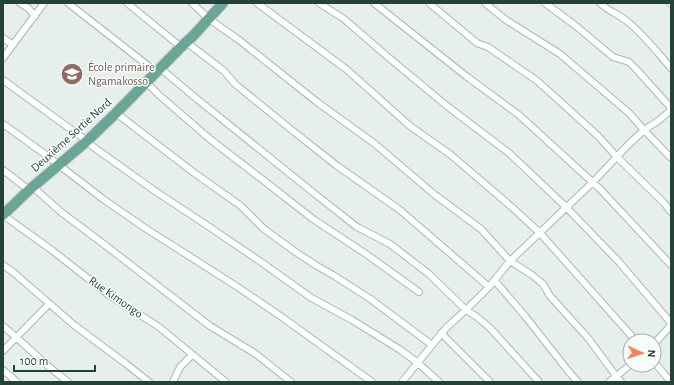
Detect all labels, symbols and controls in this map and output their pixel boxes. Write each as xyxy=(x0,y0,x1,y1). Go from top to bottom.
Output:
place label: École primaire Ngamakosso xyxy=(88,60,155,87)
school or university icon: École primaire Ngamakosso xyxy=(59,61,85,87)
street label: Deuxième Sortie Nord xyxy=(29,96,113,174)
street label: Rue Kimongo xyxy=(87,274,145,320)
north arrow xyxy=(622,333,662,373)
scale bar xyxy=(14,347,95,373)
text: N xyxy=(646,349,657,358)
text: 100 m xyxy=(20,355,48,367)

